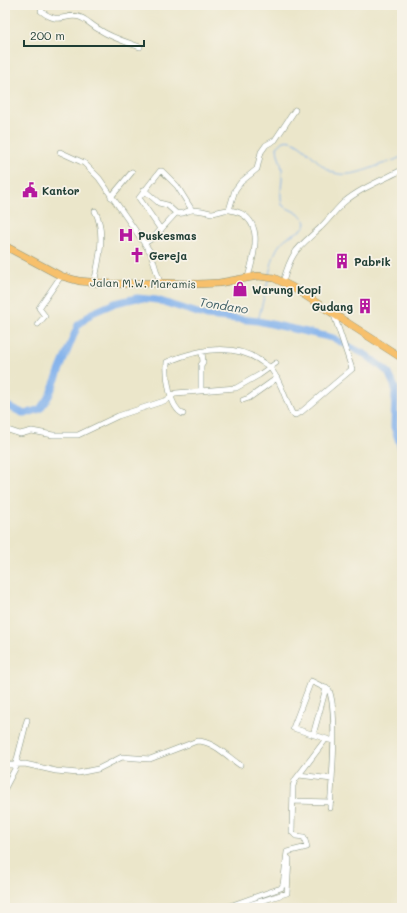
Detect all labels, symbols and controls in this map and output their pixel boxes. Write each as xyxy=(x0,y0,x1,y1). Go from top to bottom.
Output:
scale bar xyxy=(24,22,144,48)
text: 200 m xyxy=(30,27,65,43)
public building icon: Kantor xyxy=(21,181,39,199)
place label: Kantor xyxy=(42,183,80,198)
hospital icon: Puskesmas xyxy=(117,226,135,244)
place label: Puskesmas xyxy=(138,228,197,243)
church icon: Gereja xyxy=(128,246,146,264)
place label: Gereja xyxy=(149,248,187,263)
building icon: Pabrik xyxy=(333,252,351,270)
place label: Pabrik xyxy=(354,254,391,269)
street label: Jalan M.W. Maramis xyxy=(90,275,196,291)
shop icon: Warung Kopi xyxy=(231,280,249,298)
place label: Warung Kopi xyxy=(252,282,322,297)
water label: Tondano xyxy=(198,293,250,317)
building icon: Gudang xyxy=(356,297,374,315)
place label: Gudang xyxy=(312,299,353,314)

